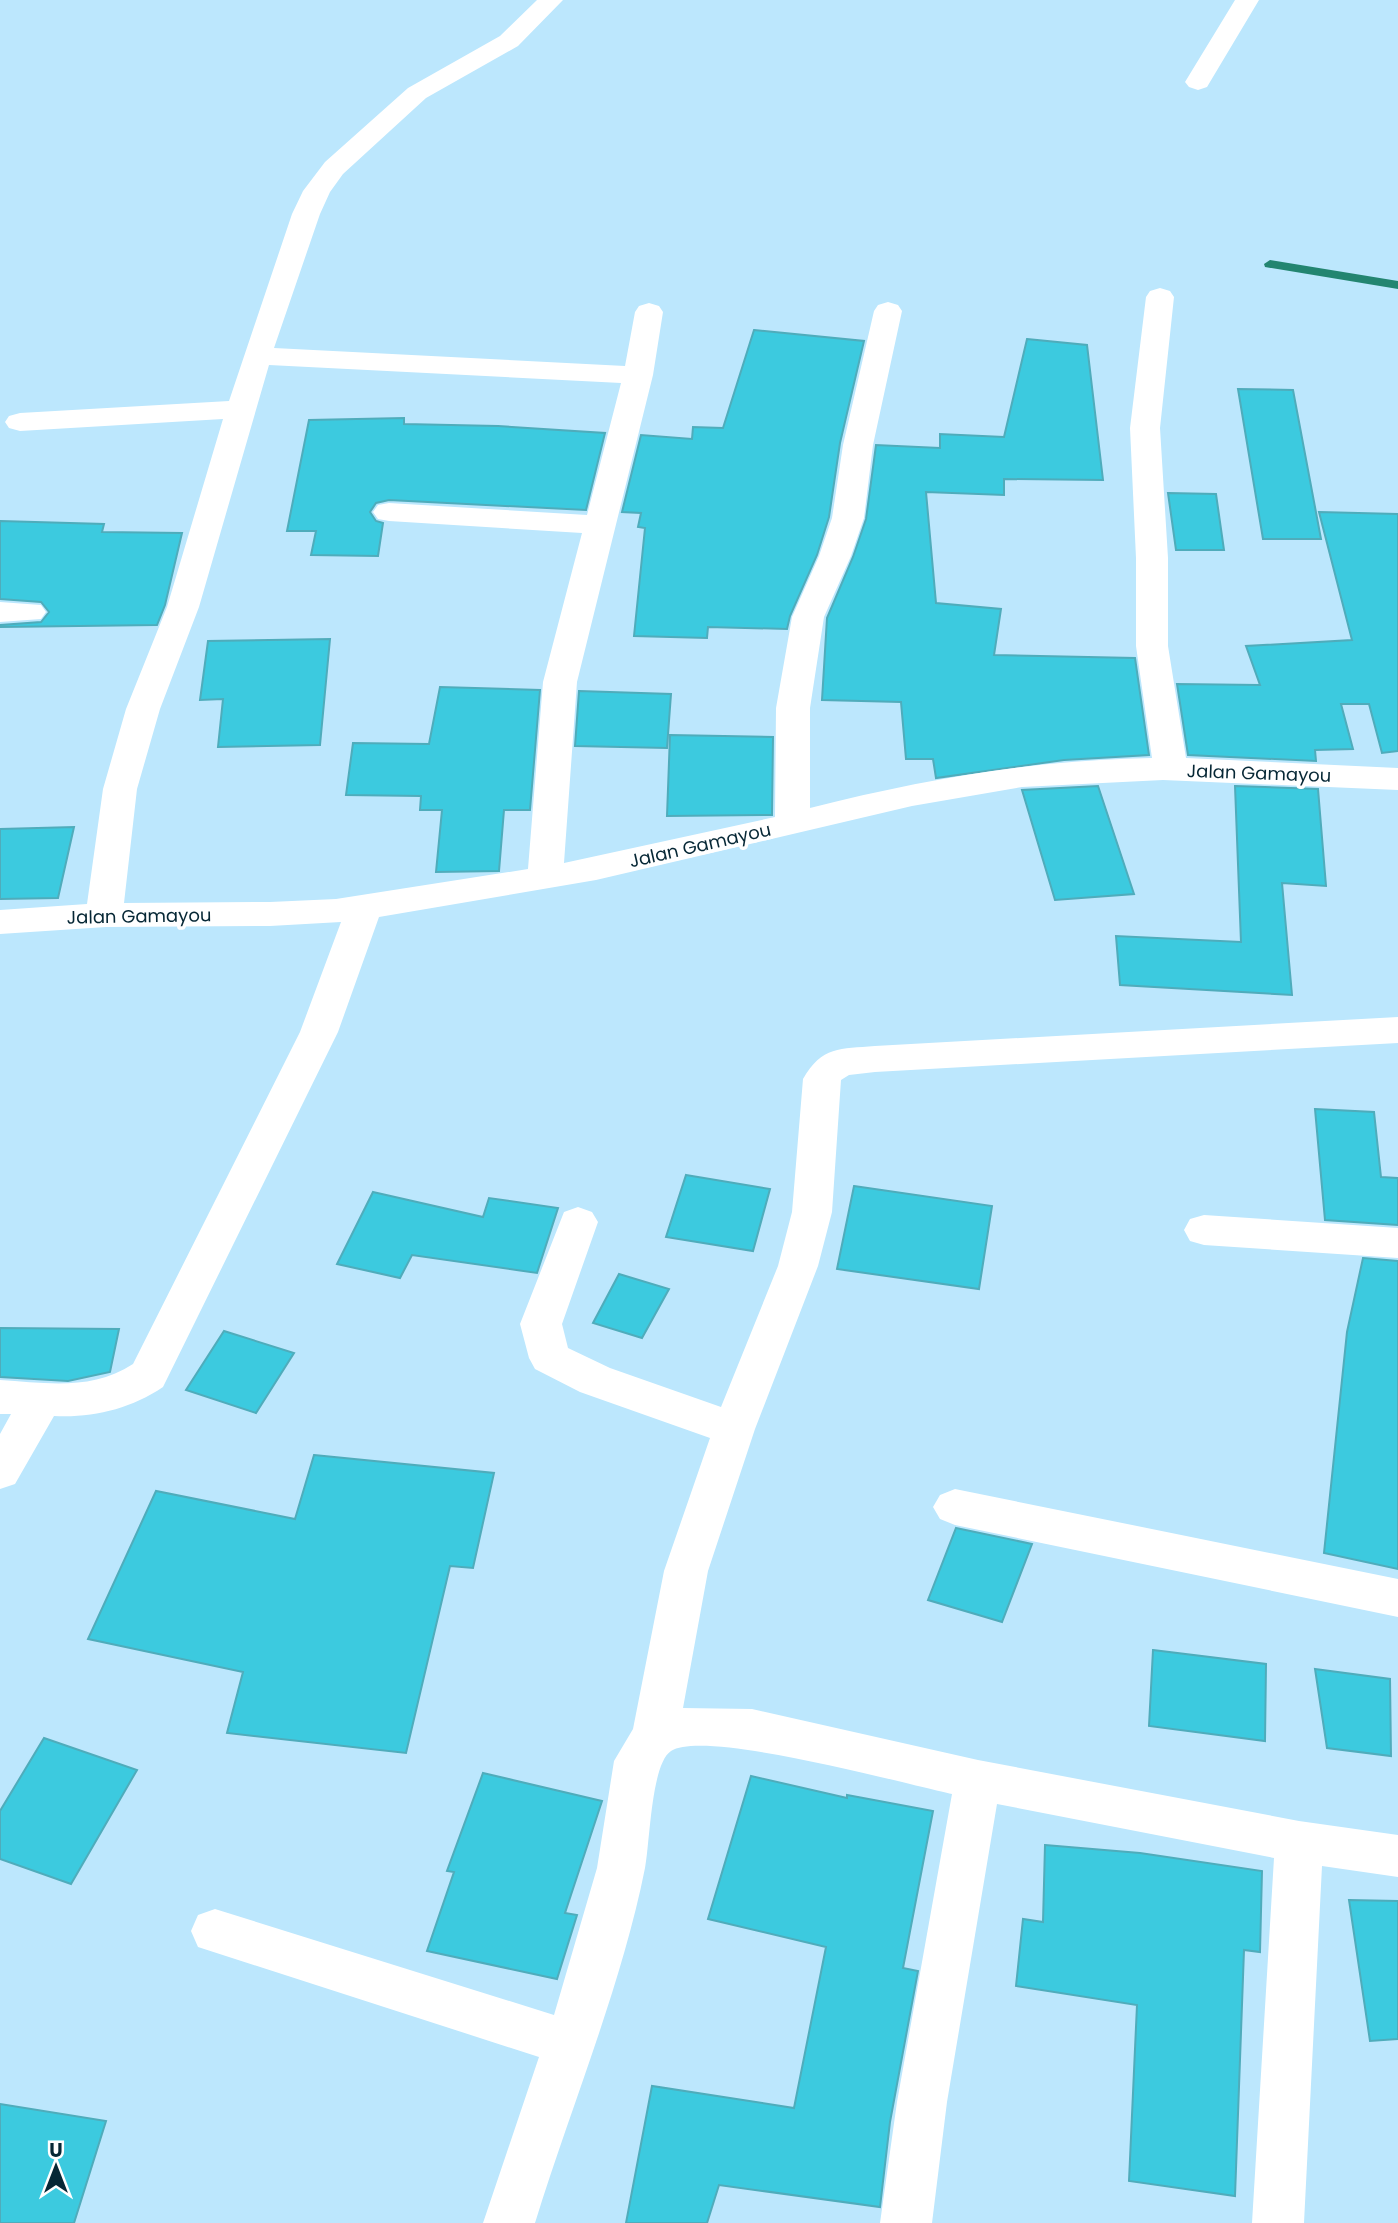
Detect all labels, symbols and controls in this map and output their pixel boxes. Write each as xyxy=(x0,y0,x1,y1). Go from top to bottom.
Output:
street label: Jalan Gamayou xyxy=(1186,758,1332,788)
street label: Jalan Gamayou xyxy=(627,817,773,873)
street label: Jalan Gamayou xyxy=(66,902,212,930)
north arrow xyxy=(21,2132,91,2202)
text: U xyxy=(49,2137,63,2164)

